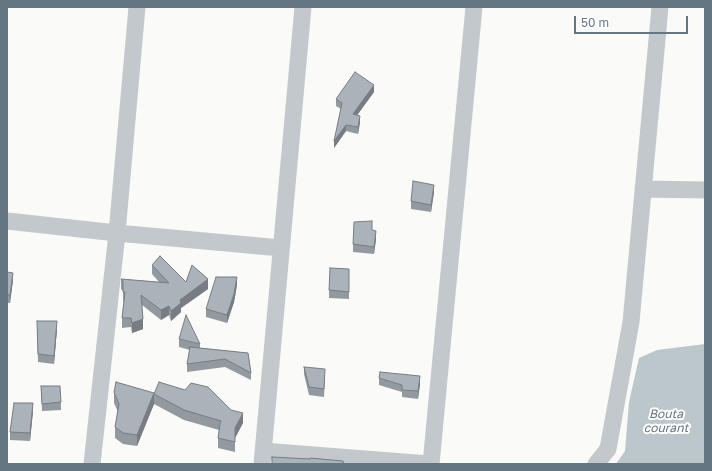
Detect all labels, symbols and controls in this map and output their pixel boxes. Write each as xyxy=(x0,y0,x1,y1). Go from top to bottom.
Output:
scale bar xyxy=(576,8,690,34)
text: 50 m xyxy=(581,15,609,30)
water label: Bouta courant xyxy=(644,407,688,435)

